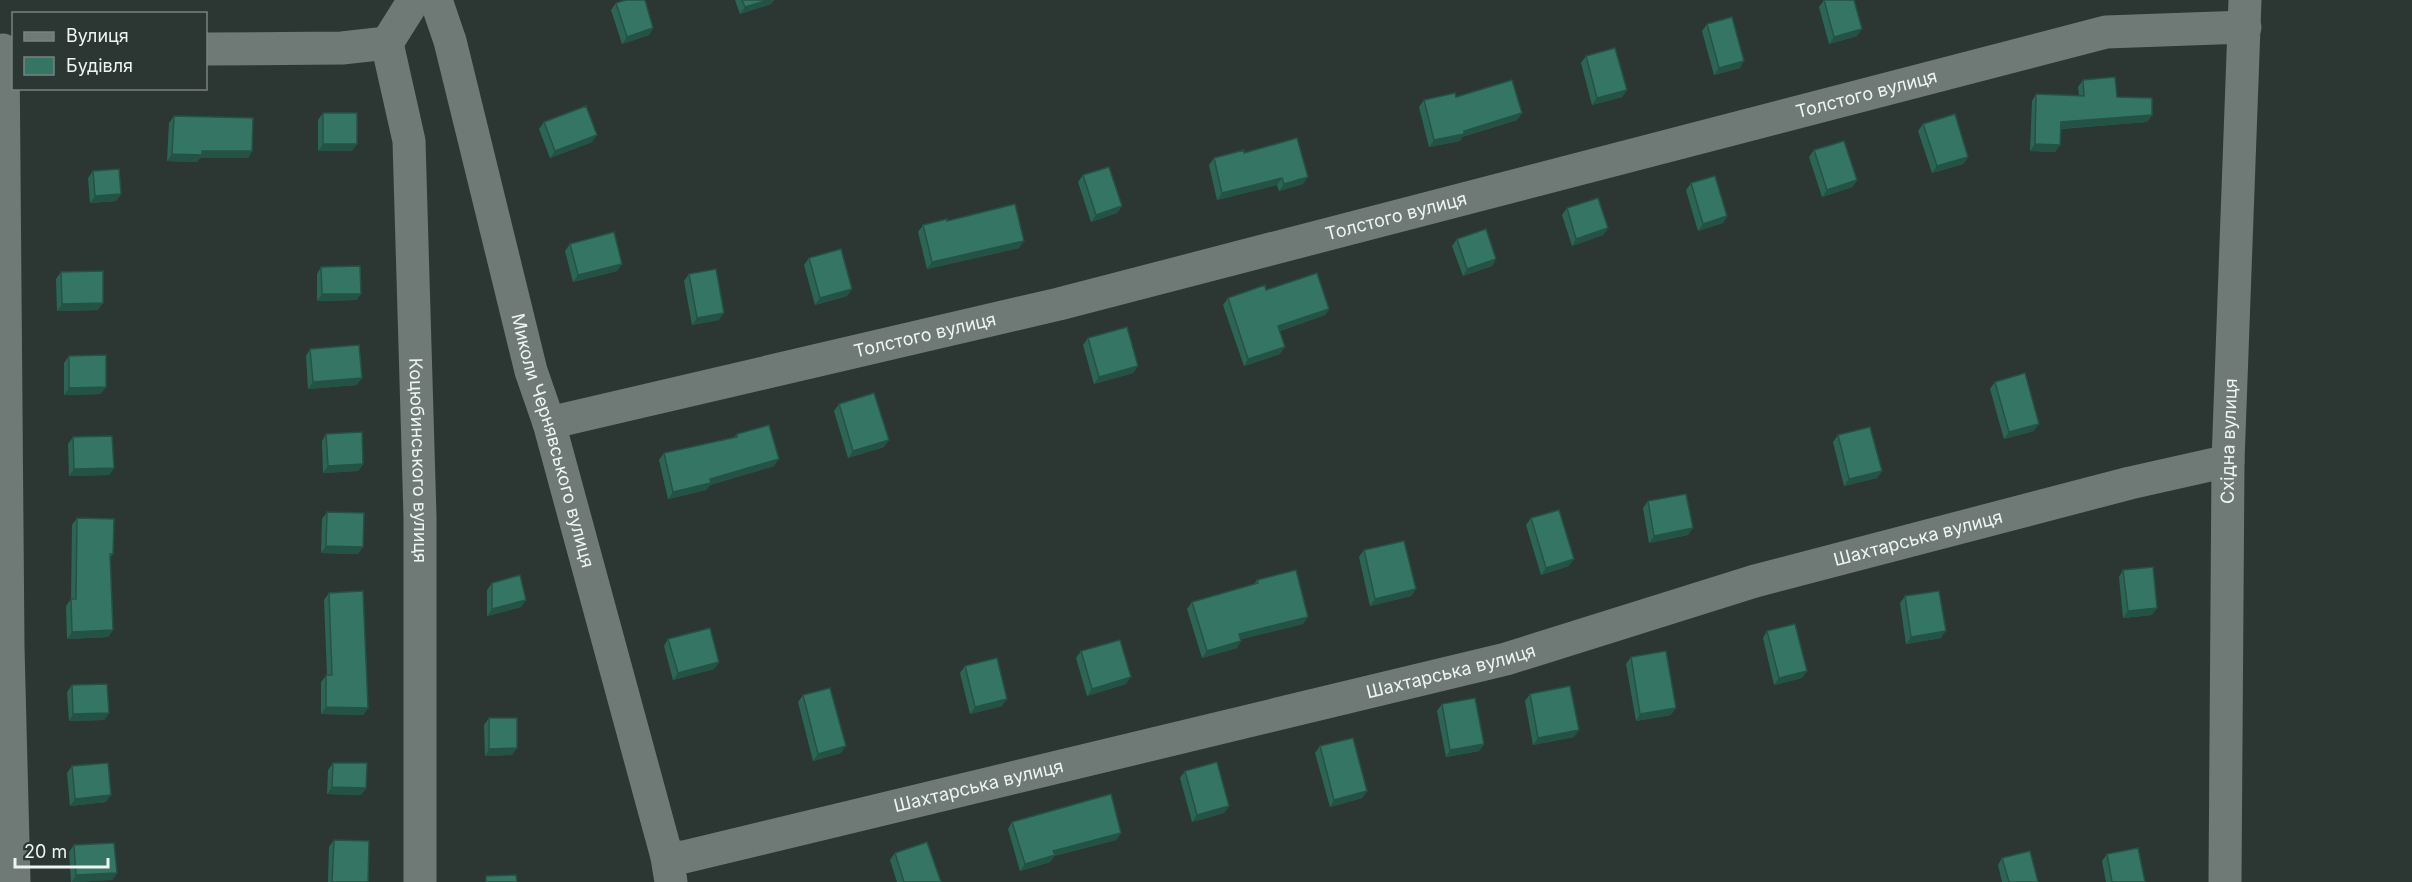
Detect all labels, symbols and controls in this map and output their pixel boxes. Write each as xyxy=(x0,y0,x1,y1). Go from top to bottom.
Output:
legend xyxy=(12,12,207,90)
text: Вулиця xyxy=(66,25,129,46)
text: Будівля xyxy=(66,55,133,76)
street label: Толстого вулиця xyxy=(1793,65,1939,122)
street label: Толстого вулиця xyxy=(1323,188,1469,244)
street label: Толстого вулиця xyxy=(852,308,998,362)
street label: Миколи Чернявського вулиця xyxy=(507,311,599,570)
street label: Коцюбинського вулиця xyxy=(405,358,431,563)
street label: Східна вулиця xyxy=(2217,378,2241,504)
street label: Шахтарська вулиця xyxy=(1831,506,2005,570)
street label: Шахтарська вулиця xyxy=(1364,639,1538,702)
street label: Шахтарська вулиця xyxy=(892,755,1065,816)
scale bar xyxy=(15,831,108,869)
text: 20 m xyxy=(24,841,67,862)

